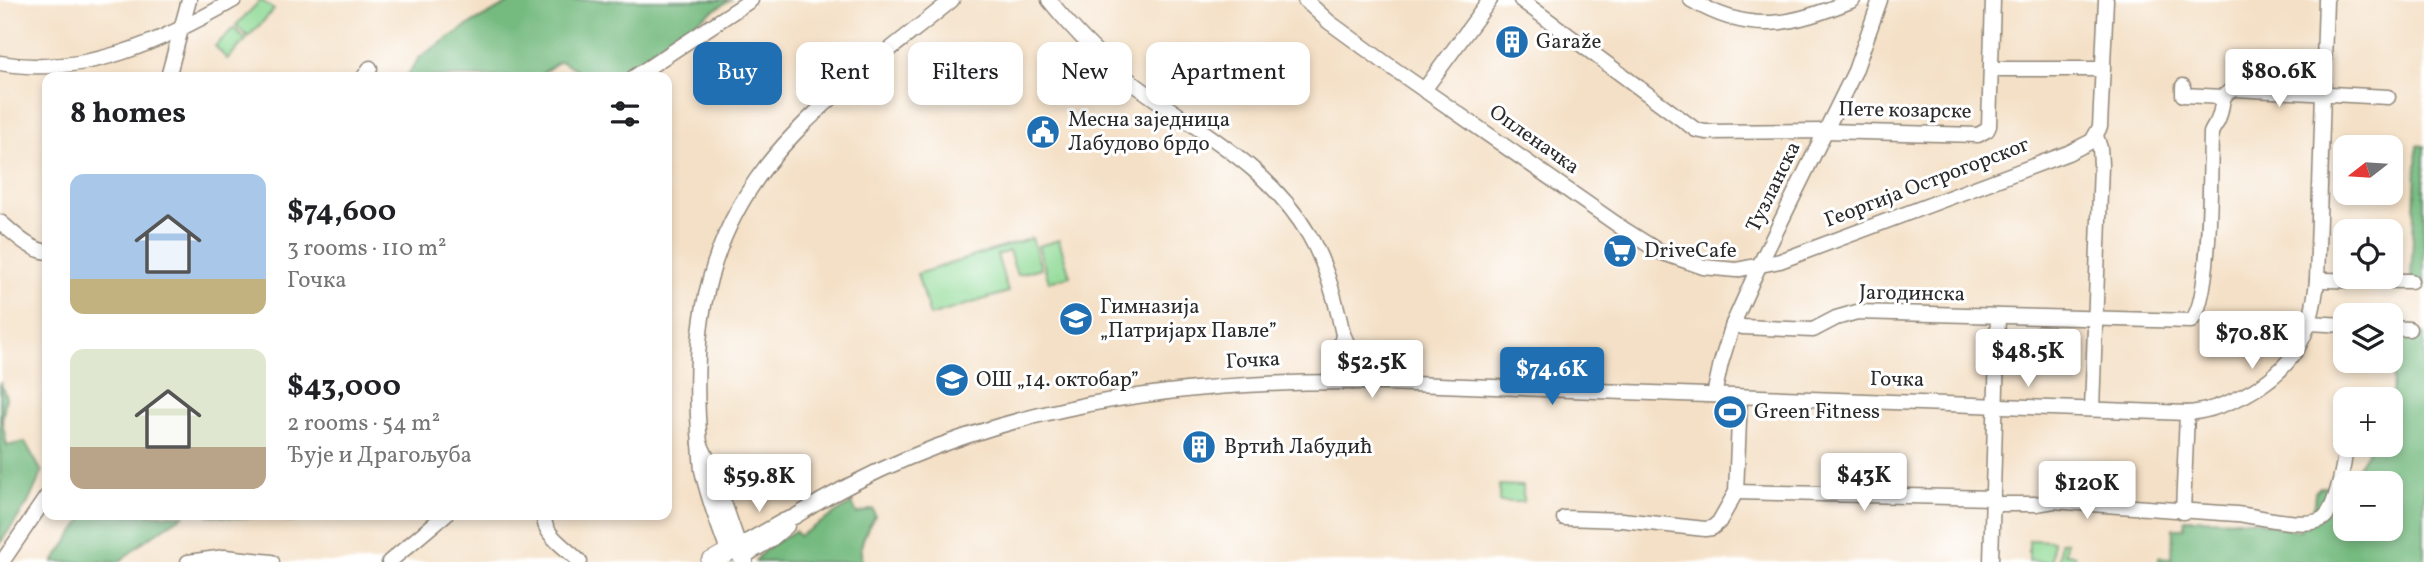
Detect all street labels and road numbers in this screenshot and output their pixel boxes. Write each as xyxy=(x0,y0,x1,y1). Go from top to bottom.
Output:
street label: Пете козарске xyxy=(1838,95,1972,127)
street label: Опленачка xyxy=(1483,98,1585,182)
street label: Георгија Острогорског xyxy=(1820,131,2034,235)
street label: Тузланска xyxy=(1740,137,1808,237)
street label: Јагодинска xyxy=(1859,279,1965,309)
street label: Гочка xyxy=(1225,345,1281,377)
street label: Гочка xyxy=(1870,365,1924,395)

